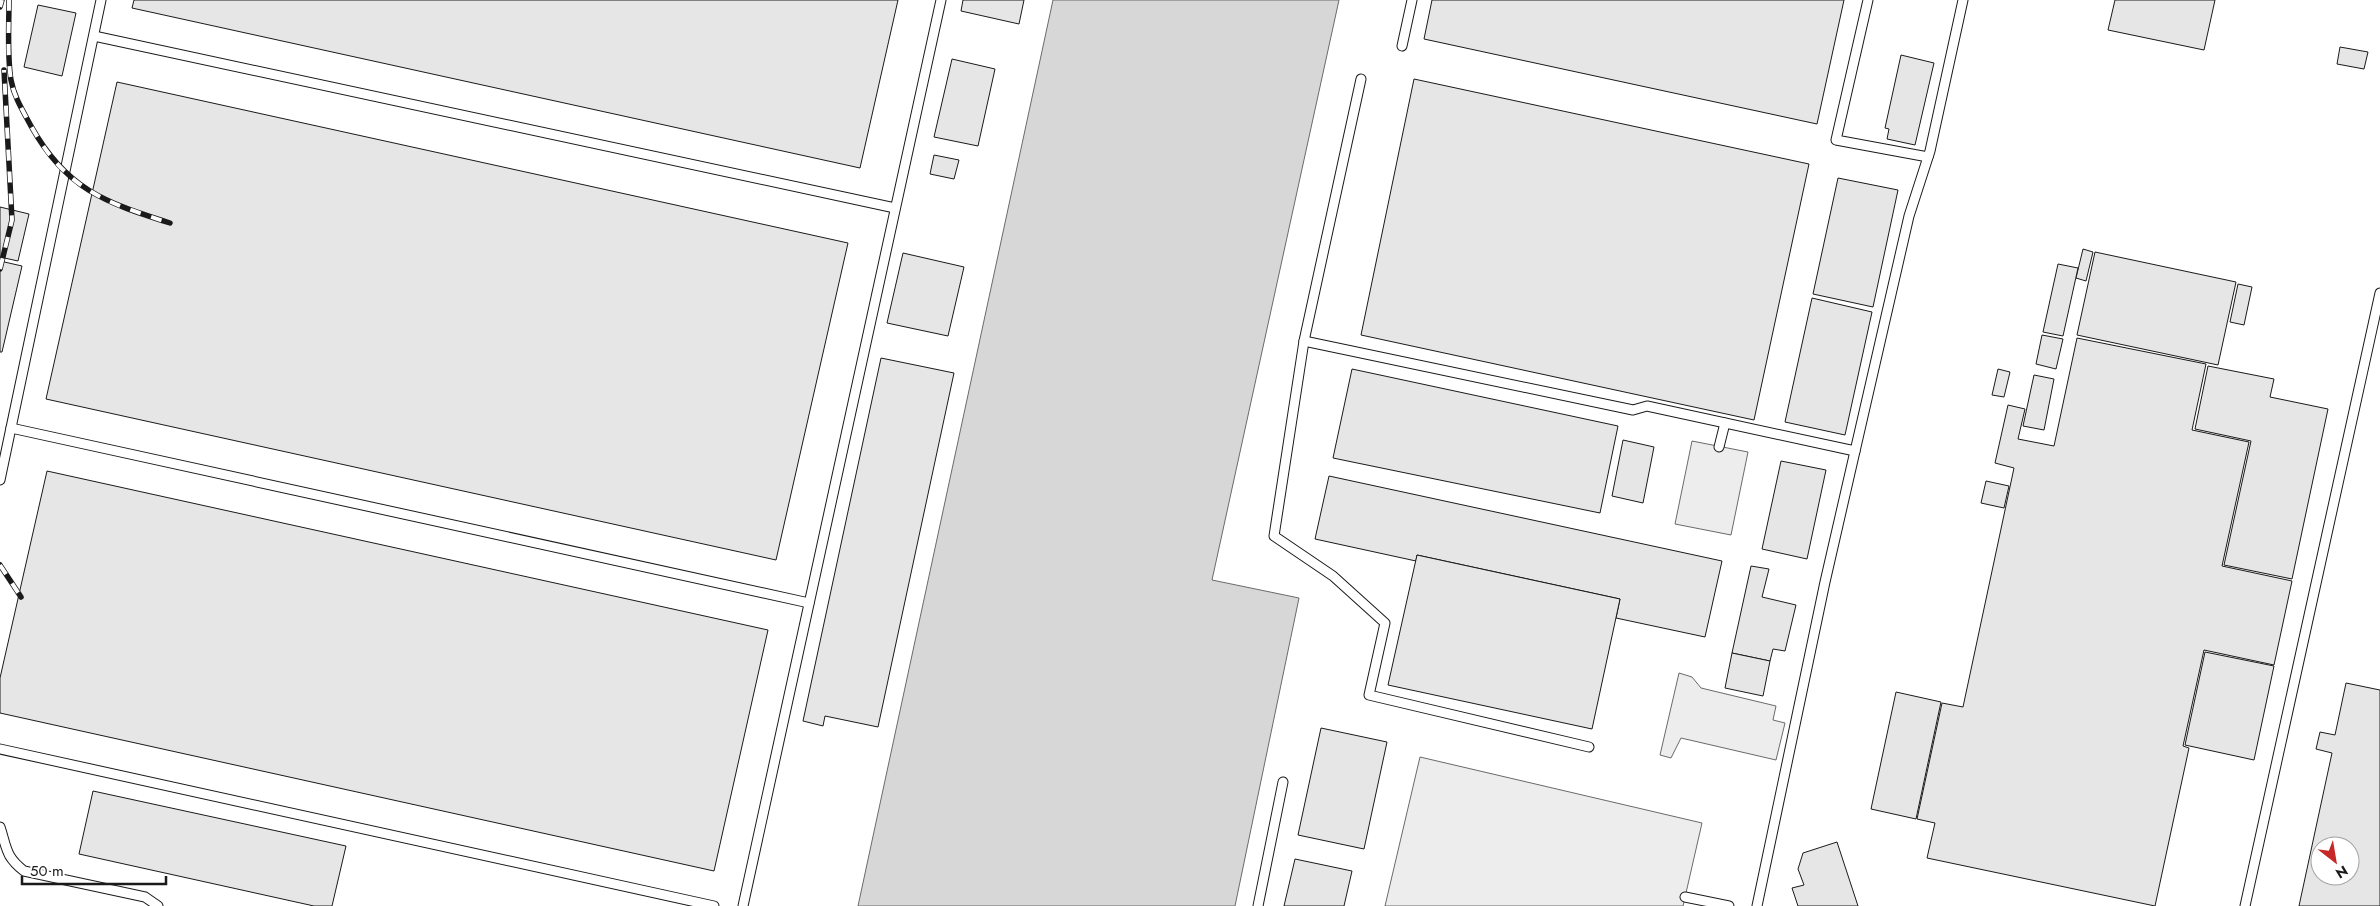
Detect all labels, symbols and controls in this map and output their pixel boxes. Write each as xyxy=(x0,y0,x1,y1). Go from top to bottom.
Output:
north arrow xyxy=(2310,836,2360,886)
scale bar xyxy=(22,854,166,886)
text: 50 m xyxy=(30,860,64,882)
text: N xyxy=(2332,861,2352,884)

